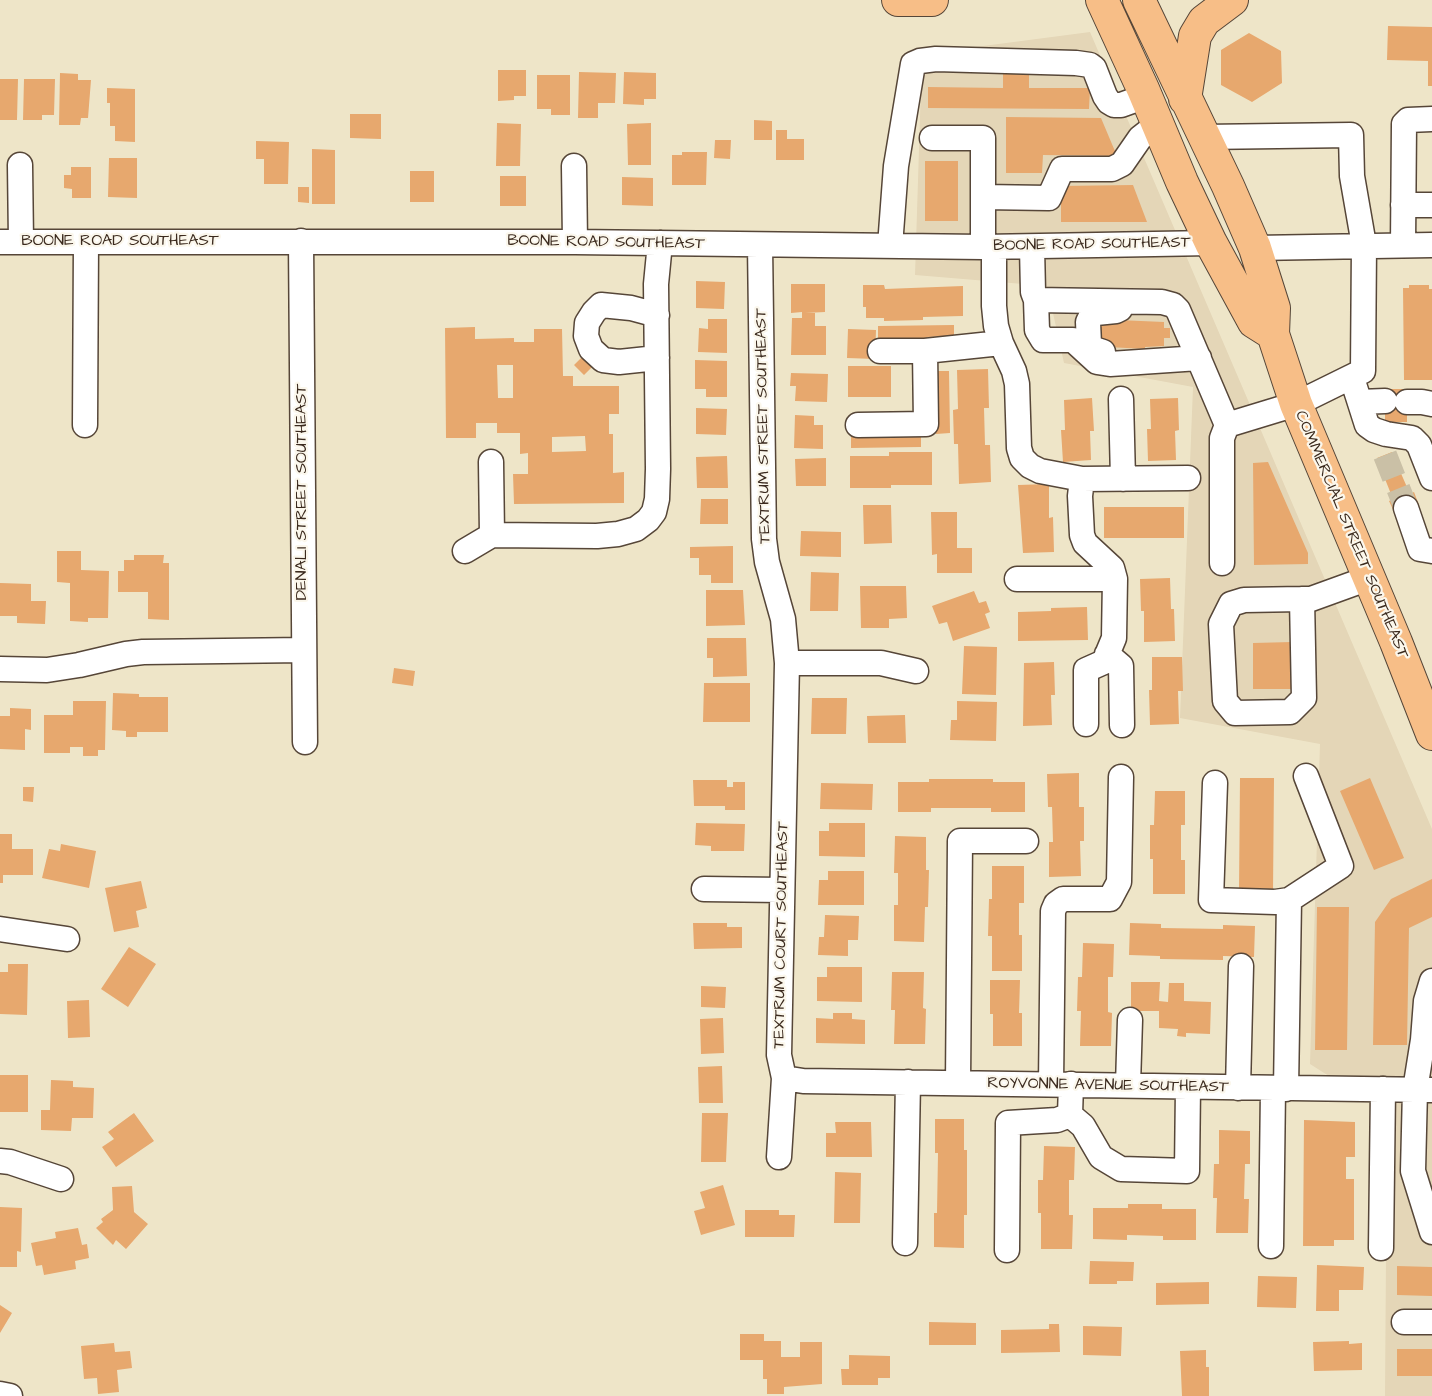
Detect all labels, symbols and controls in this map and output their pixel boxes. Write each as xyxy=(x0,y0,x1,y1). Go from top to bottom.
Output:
street label: BOONE ROAD SOUTHEAST xyxy=(21,232,219,252)
street label: BOONE ROAD SOUTHEAST xyxy=(507,232,705,254)
street label: BOONE ROAD SOUTHEAST xyxy=(993,234,1191,256)
street label: TEXTRUM STREET SOUTHEAST xyxy=(752,308,776,544)
street label: DENALI STREET SOUTHEAST xyxy=(293,384,313,600)
street label: COMMERCIAL STREET SOUTHEAST xyxy=(1290,408,1412,662)
street label: TEXTRUM COURT SOUTHEAST xyxy=(770,821,794,1049)
street label: ROYVONNE AVENUE SOUTHEAST xyxy=(987,1074,1229,1098)

